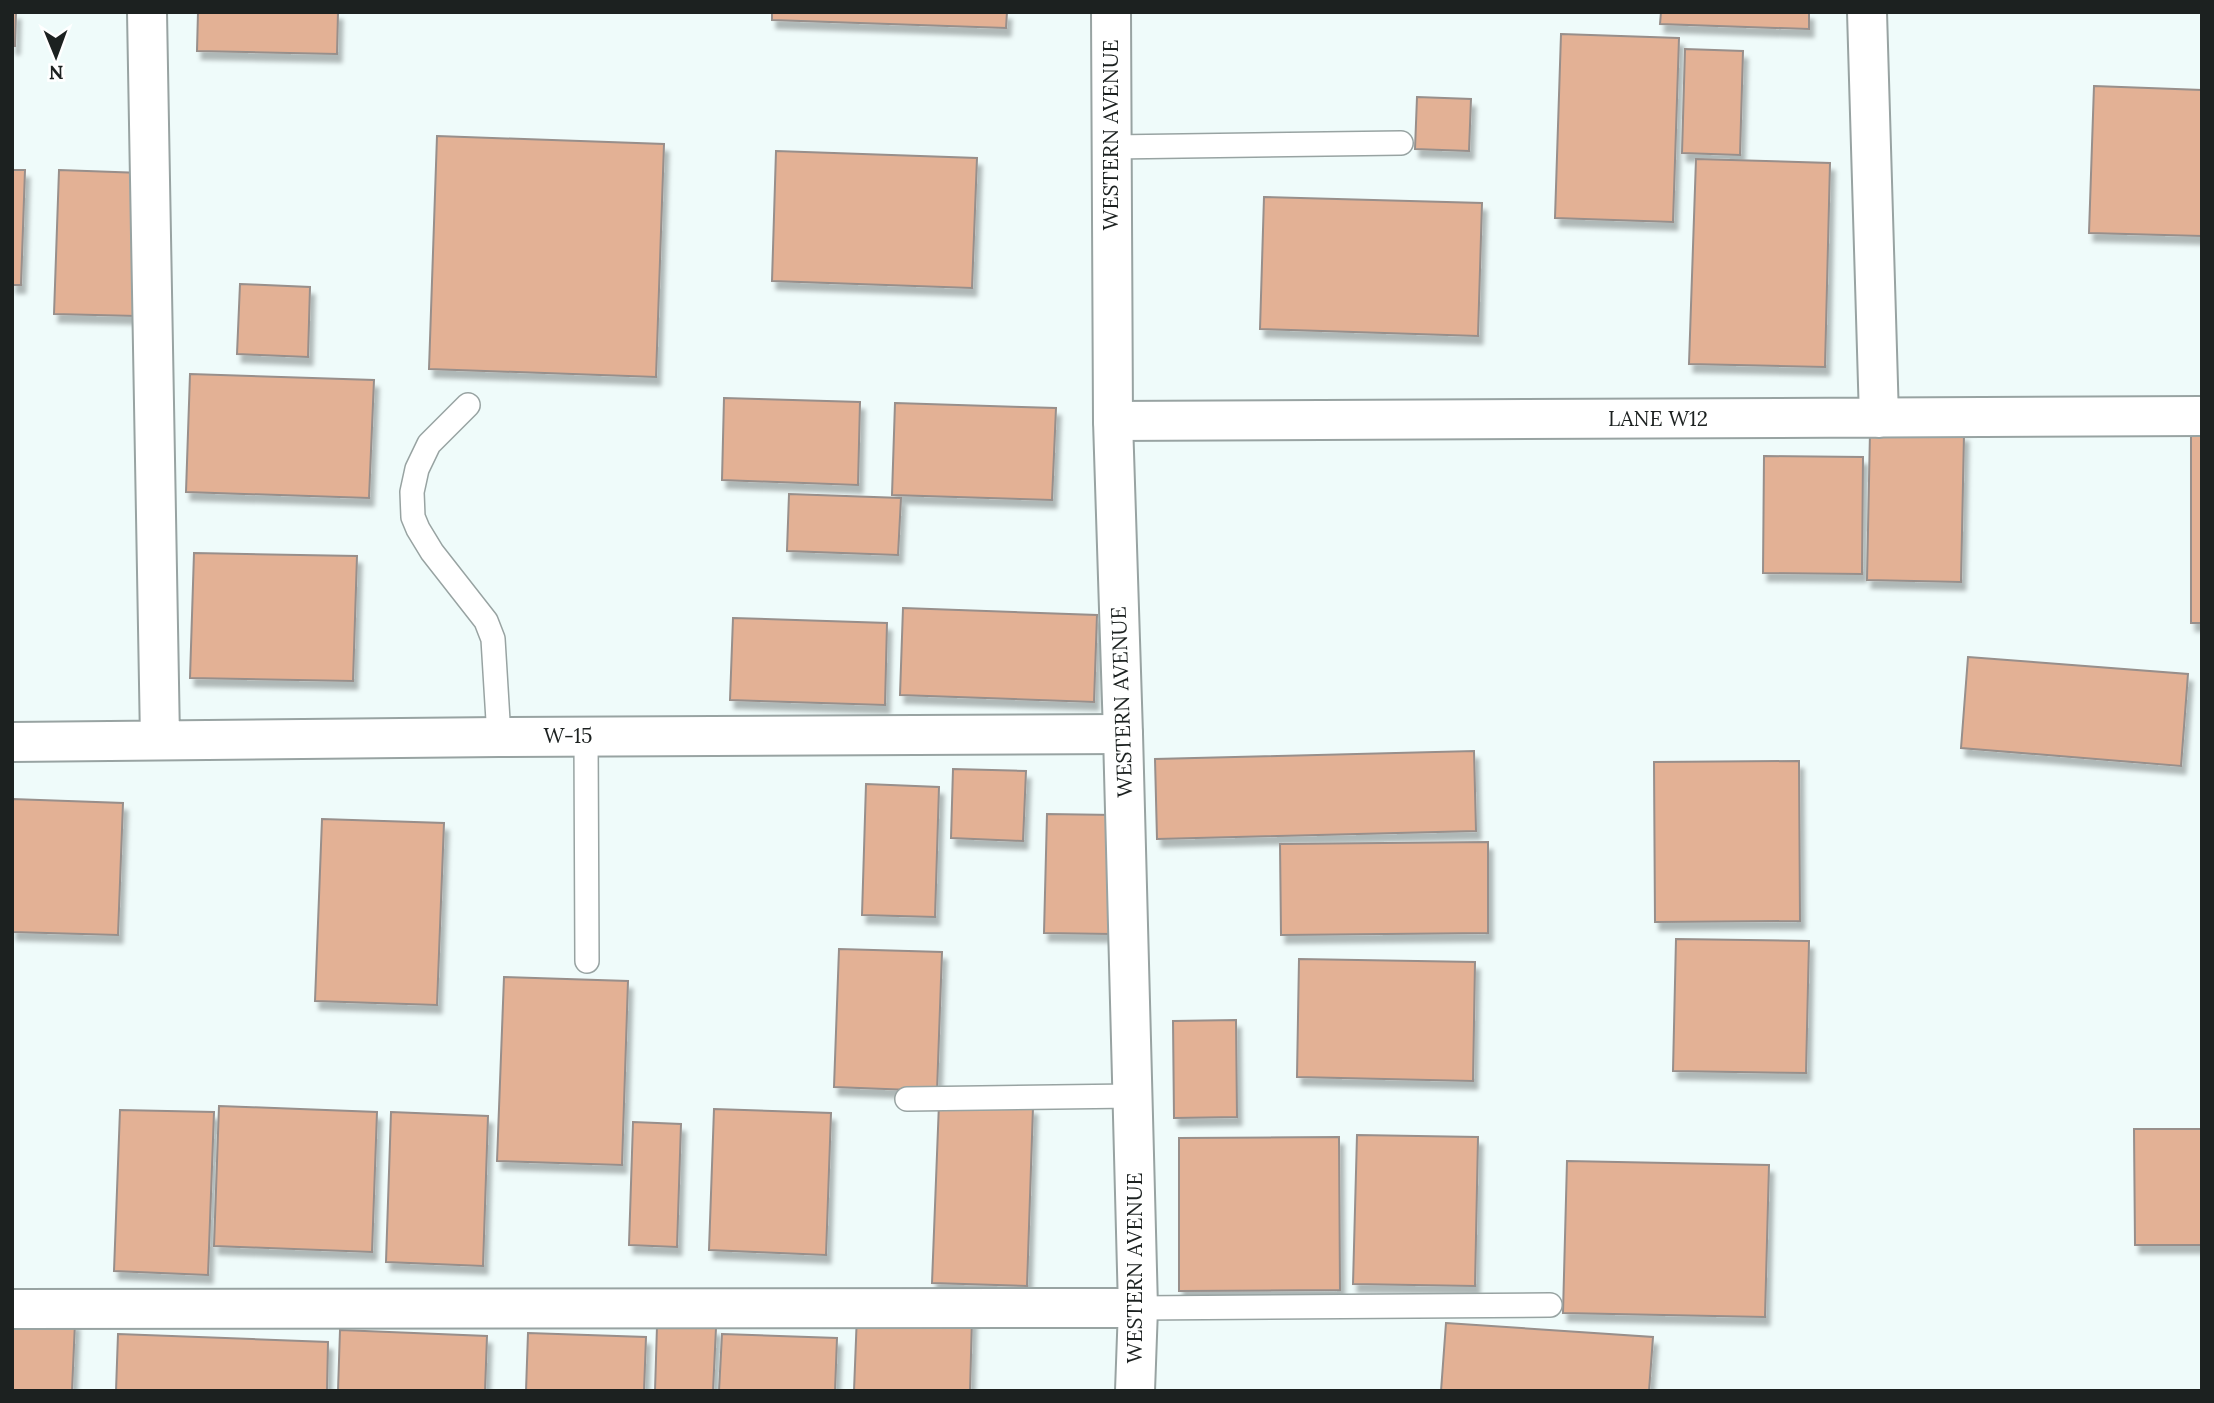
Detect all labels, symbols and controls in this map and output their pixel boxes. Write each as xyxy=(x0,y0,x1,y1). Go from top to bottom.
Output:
north arrow xyxy=(21,21,91,91)
street label: WESTERN AVENUE xyxy=(1097,39,1124,231)
text: N xyxy=(48,61,64,85)
street label: LANE W12 xyxy=(1608,405,1708,432)
street label: WESTERN AVENUE xyxy=(1105,606,1138,798)
street label: W-15 xyxy=(543,722,593,749)
street label: WESTERN AVENUE xyxy=(1121,1172,1148,1364)

